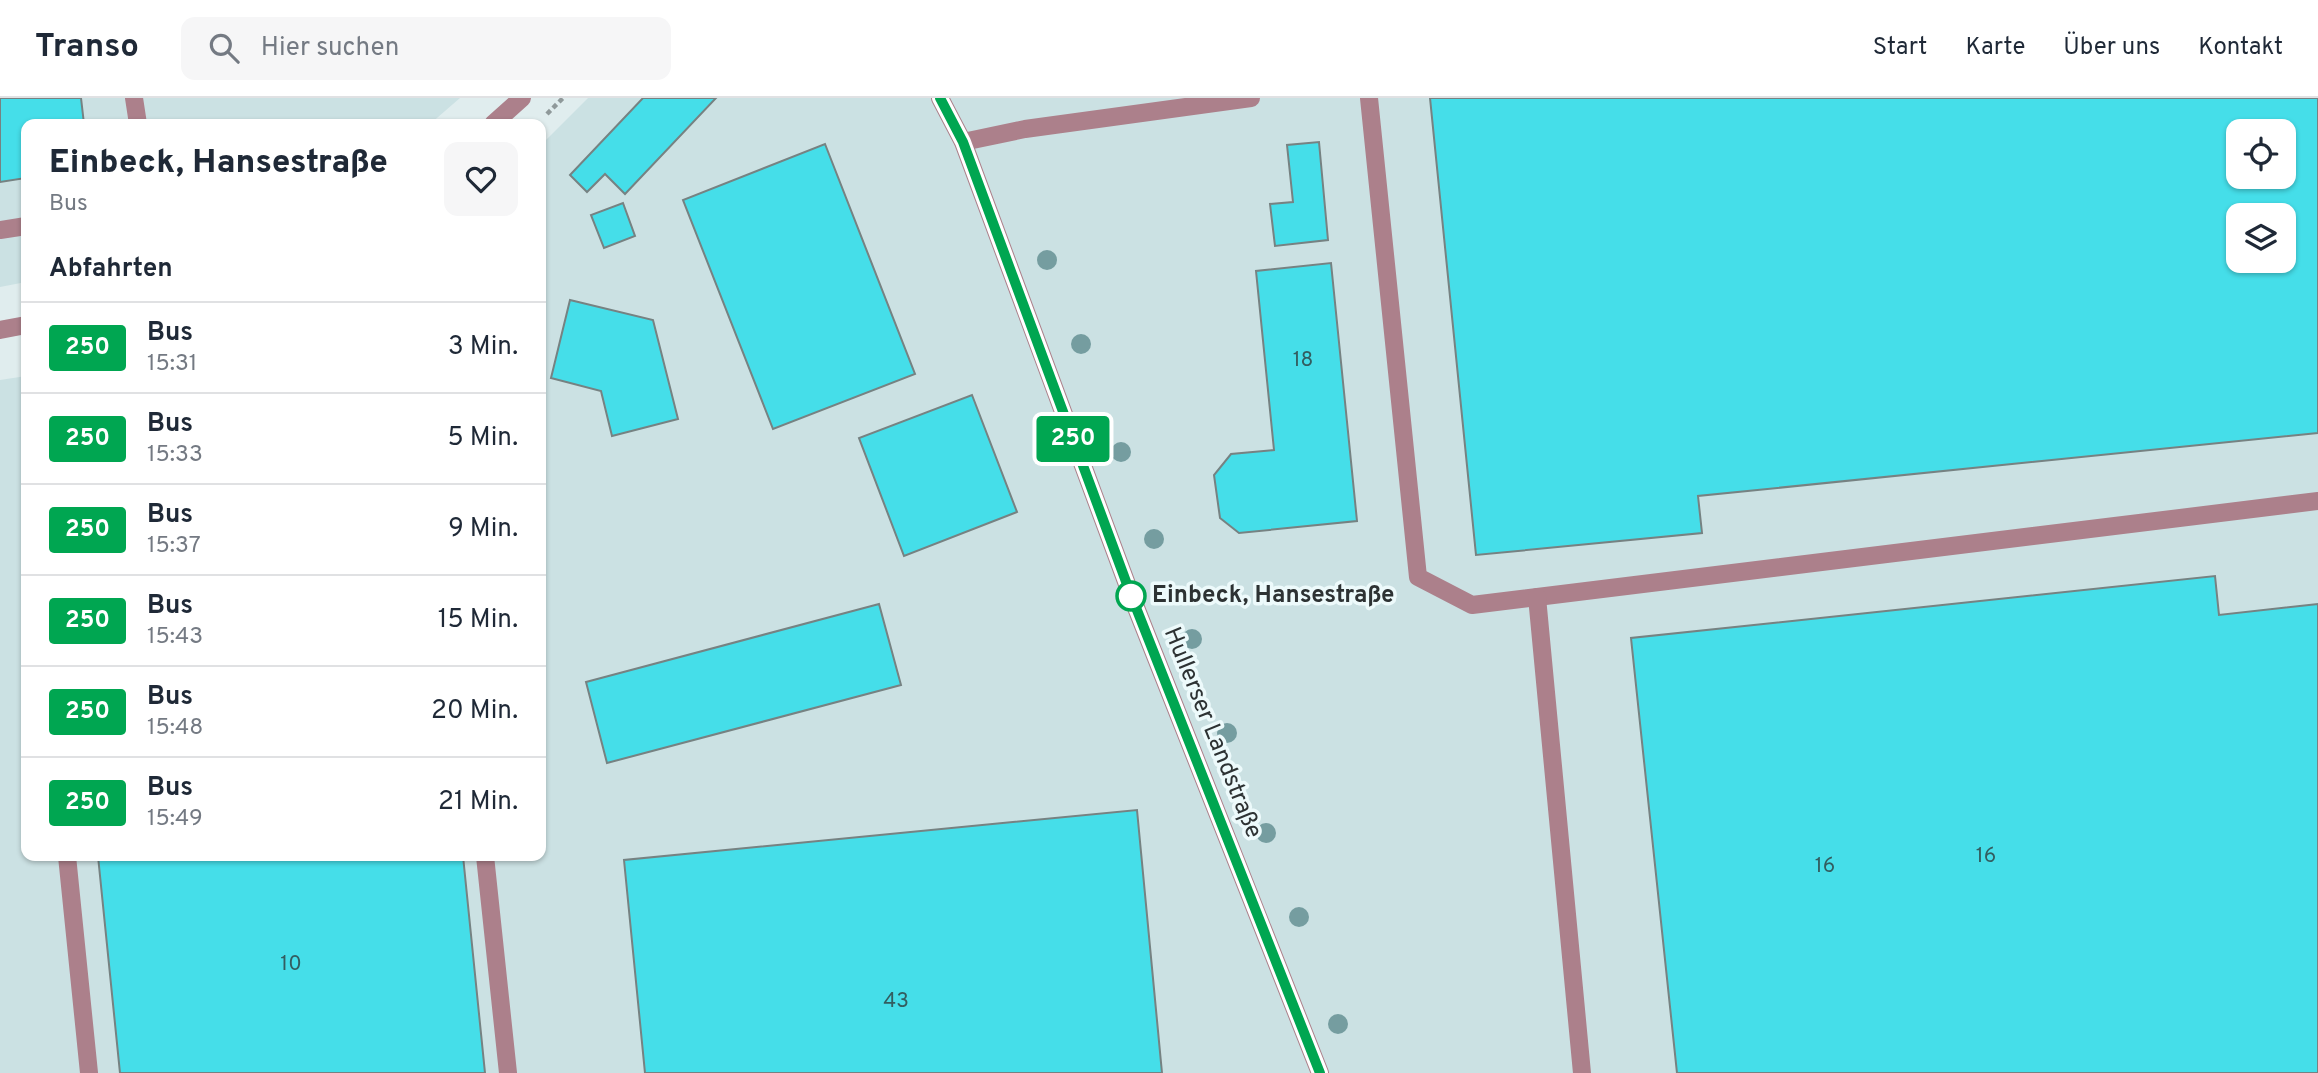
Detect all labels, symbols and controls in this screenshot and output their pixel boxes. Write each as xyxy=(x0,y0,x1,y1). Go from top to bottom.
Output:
search box xyxy=(181,17,671,80)
text: Transo xyxy=(35,27,139,69)
icon: search xyxy=(205,29,243,67)
text: Hier suchen xyxy=(261,32,400,65)
text: Start xyxy=(1873,33,1927,63)
text: Karte xyxy=(1965,33,2025,63)
text: Über uns xyxy=(2063,33,2160,63)
text: Kontakt xyxy=(2198,33,2283,63)
map controls xyxy=(2226,119,2296,273)
button: locate xyxy=(2226,119,2296,189)
button: heart xyxy=(444,142,518,216)
text: Einbeck, Hansestraße xyxy=(49,143,388,185)
text: Bus xyxy=(49,190,88,219)
button: layers xyxy=(2226,203,2296,273)
text: Abfahrten xyxy=(49,253,173,286)
text: Bus xyxy=(147,317,193,350)
text: 3 Min. xyxy=(448,331,518,364)
text: 250 xyxy=(65,333,110,363)
house number: 18 xyxy=(1293,347,1313,374)
text: 15:31 xyxy=(147,350,197,379)
text: Bus xyxy=(147,408,193,441)
line badge: 250 xyxy=(1033,416,1113,462)
text: 5 Min. xyxy=(448,422,518,455)
text: 250 xyxy=(65,424,110,454)
text: 250 xyxy=(1050,424,1096,454)
text: 15:33 xyxy=(147,441,203,470)
text: Bus xyxy=(147,499,193,532)
text: 9 Min. xyxy=(448,513,518,546)
text: 250 xyxy=(65,515,110,545)
text: 15:37 xyxy=(147,532,201,561)
marker: Einbeck, Hansestraße xyxy=(1116,581,1146,611)
place label: Einbeck, Hansestraße xyxy=(1152,581,1394,611)
text: Bus xyxy=(147,590,193,623)
text: 15 Min. xyxy=(438,604,518,637)
text: 250 xyxy=(65,606,110,636)
text: 15:43 xyxy=(147,623,203,652)
street label: Hullerser Landstraße xyxy=(1156,623,1268,843)
text: Bus xyxy=(147,681,193,714)
text: 20 Min. xyxy=(431,695,518,728)
text: 250 xyxy=(65,697,110,727)
text: 15:48 xyxy=(147,714,203,743)
text: Bus xyxy=(147,772,193,805)
text: 21 Min. xyxy=(438,786,518,819)
text: 250 xyxy=(65,788,110,818)
text: 15:49 xyxy=(147,805,203,834)
house number: 16 xyxy=(1976,843,1996,870)
house number: 16 xyxy=(1815,853,1835,880)
house number: 10 xyxy=(280,951,302,978)
house number: 43 xyxy=(883,988,909,1015)

